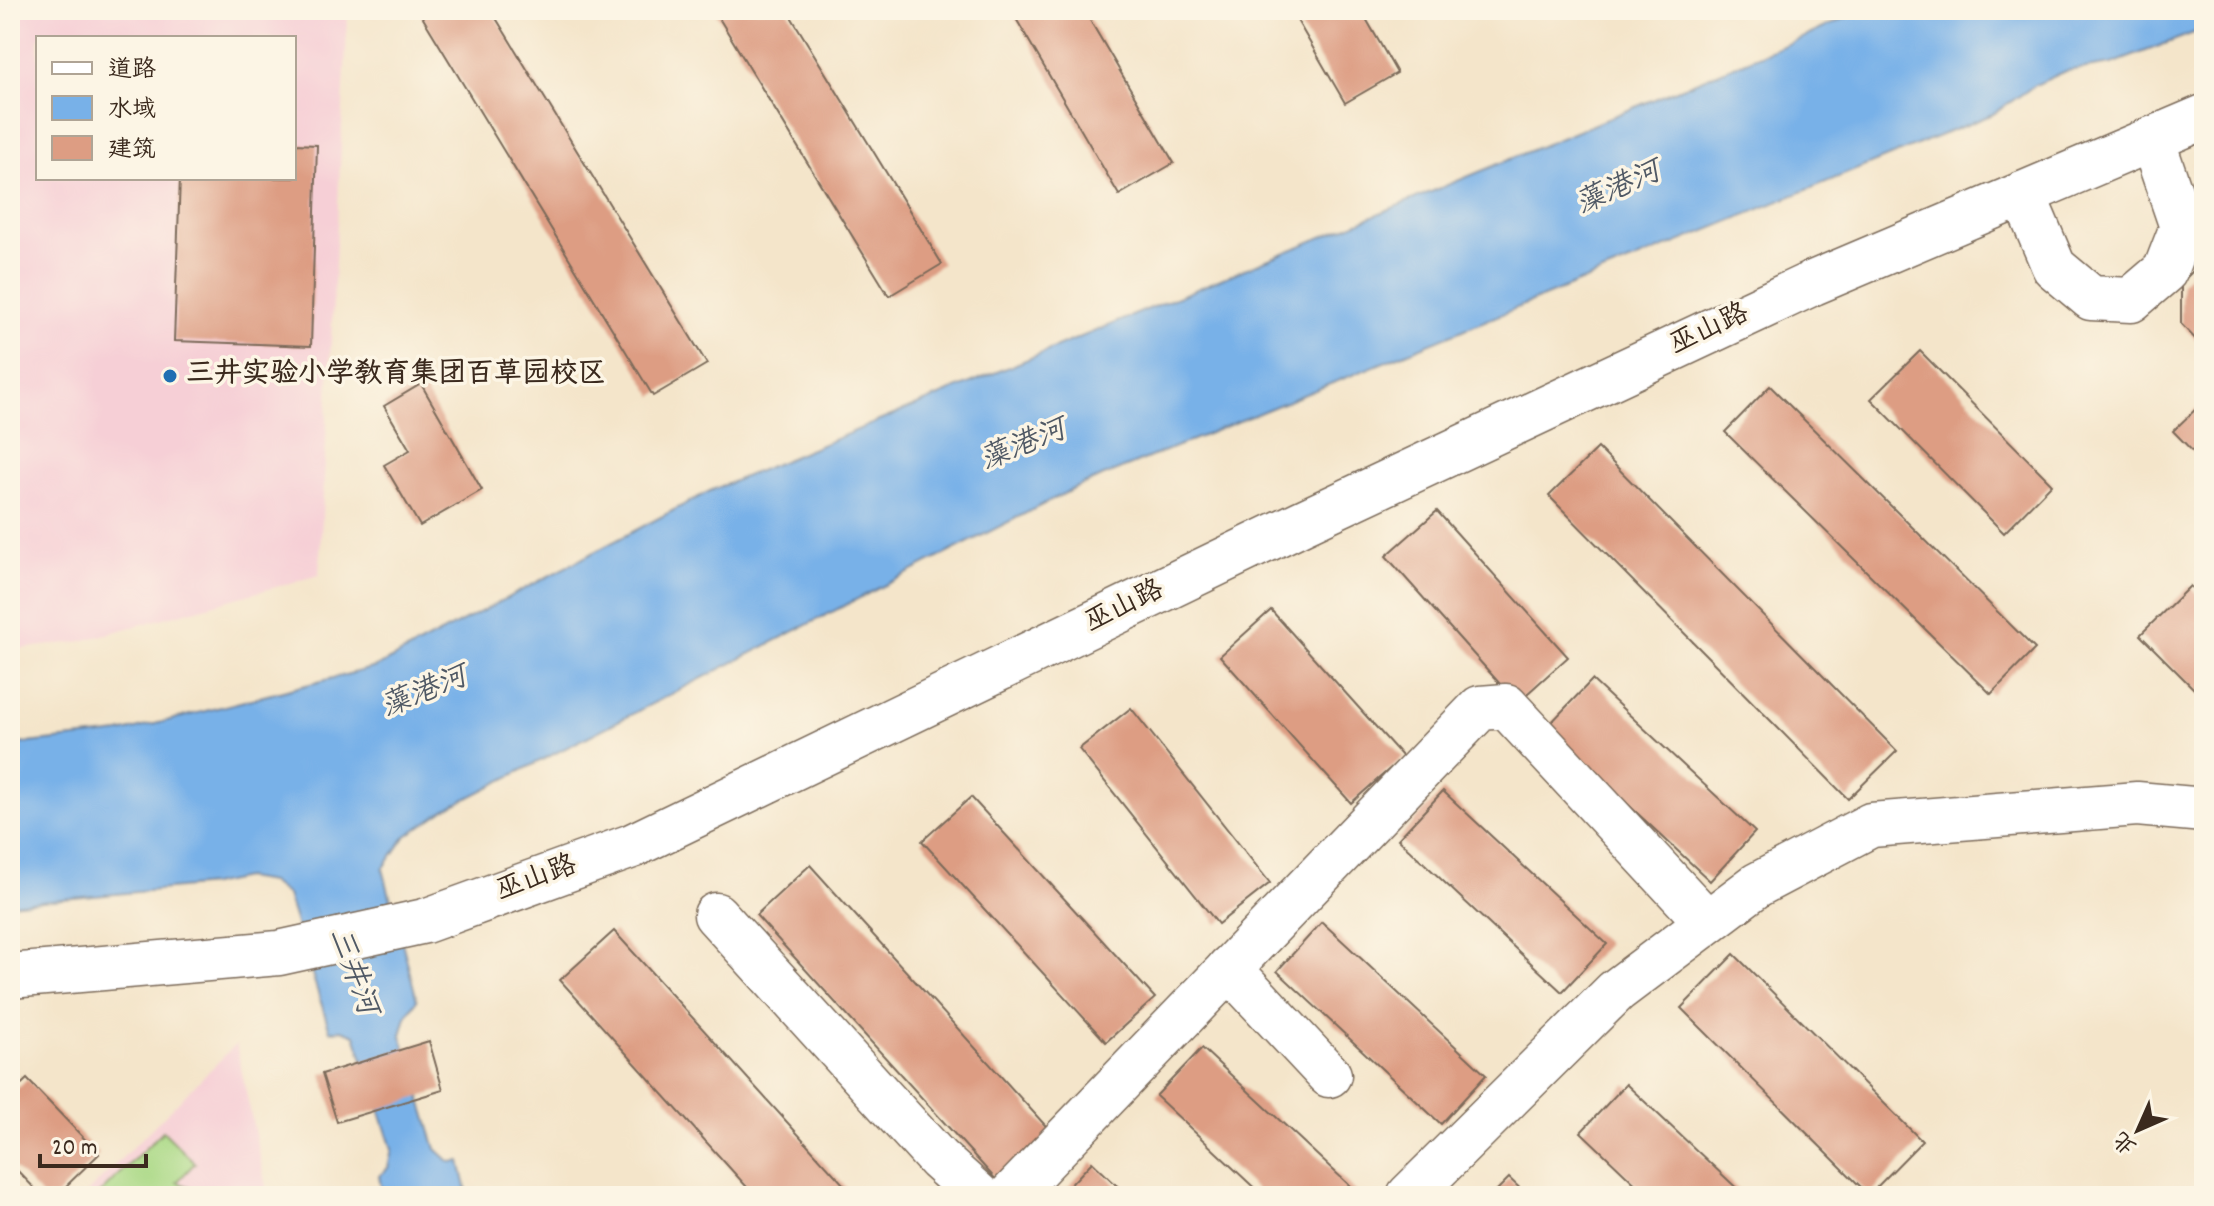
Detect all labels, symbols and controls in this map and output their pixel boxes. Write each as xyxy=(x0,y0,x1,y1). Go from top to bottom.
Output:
legend xyxy=(36,36,296,180)
text: 道路 xyxy=(108,54,156,88)
text: 水域 xyxy=(108,94,156,128)
text: 建筑 xyxy=(108,134,156,168)
water label: 藻港河 xyxy=(1569,150,1673,228)
street label: 巫山路 xyxy=(1663,295,1757,367)
place label: 三井实验小学教育集团百草园校区 xyxy=(186,356,606,396)
marker: 三井实验小学教育集团百草园校区 xyxy=(161,367,179,385)
water label: 藻港河 xyxy=(974,408,1078,484)
street label: 巫山路 xyxy=(1078,572,1172,644)
water label: 藻港河 xyxy=(375,655,479,731)
street label: 巫山路 xyxy=(491,847,583,913)
water label: 三井河 xyxy=(315,922,388,1026)
north arrow xyxy=(2098,1090,2178,1170)
scale bar xyxy=(40,1118,146,1168)
text: 北 xyxy=(2108,1123,2145,1160)
text: 20 m xyxy=(52,1132,98,1166)

